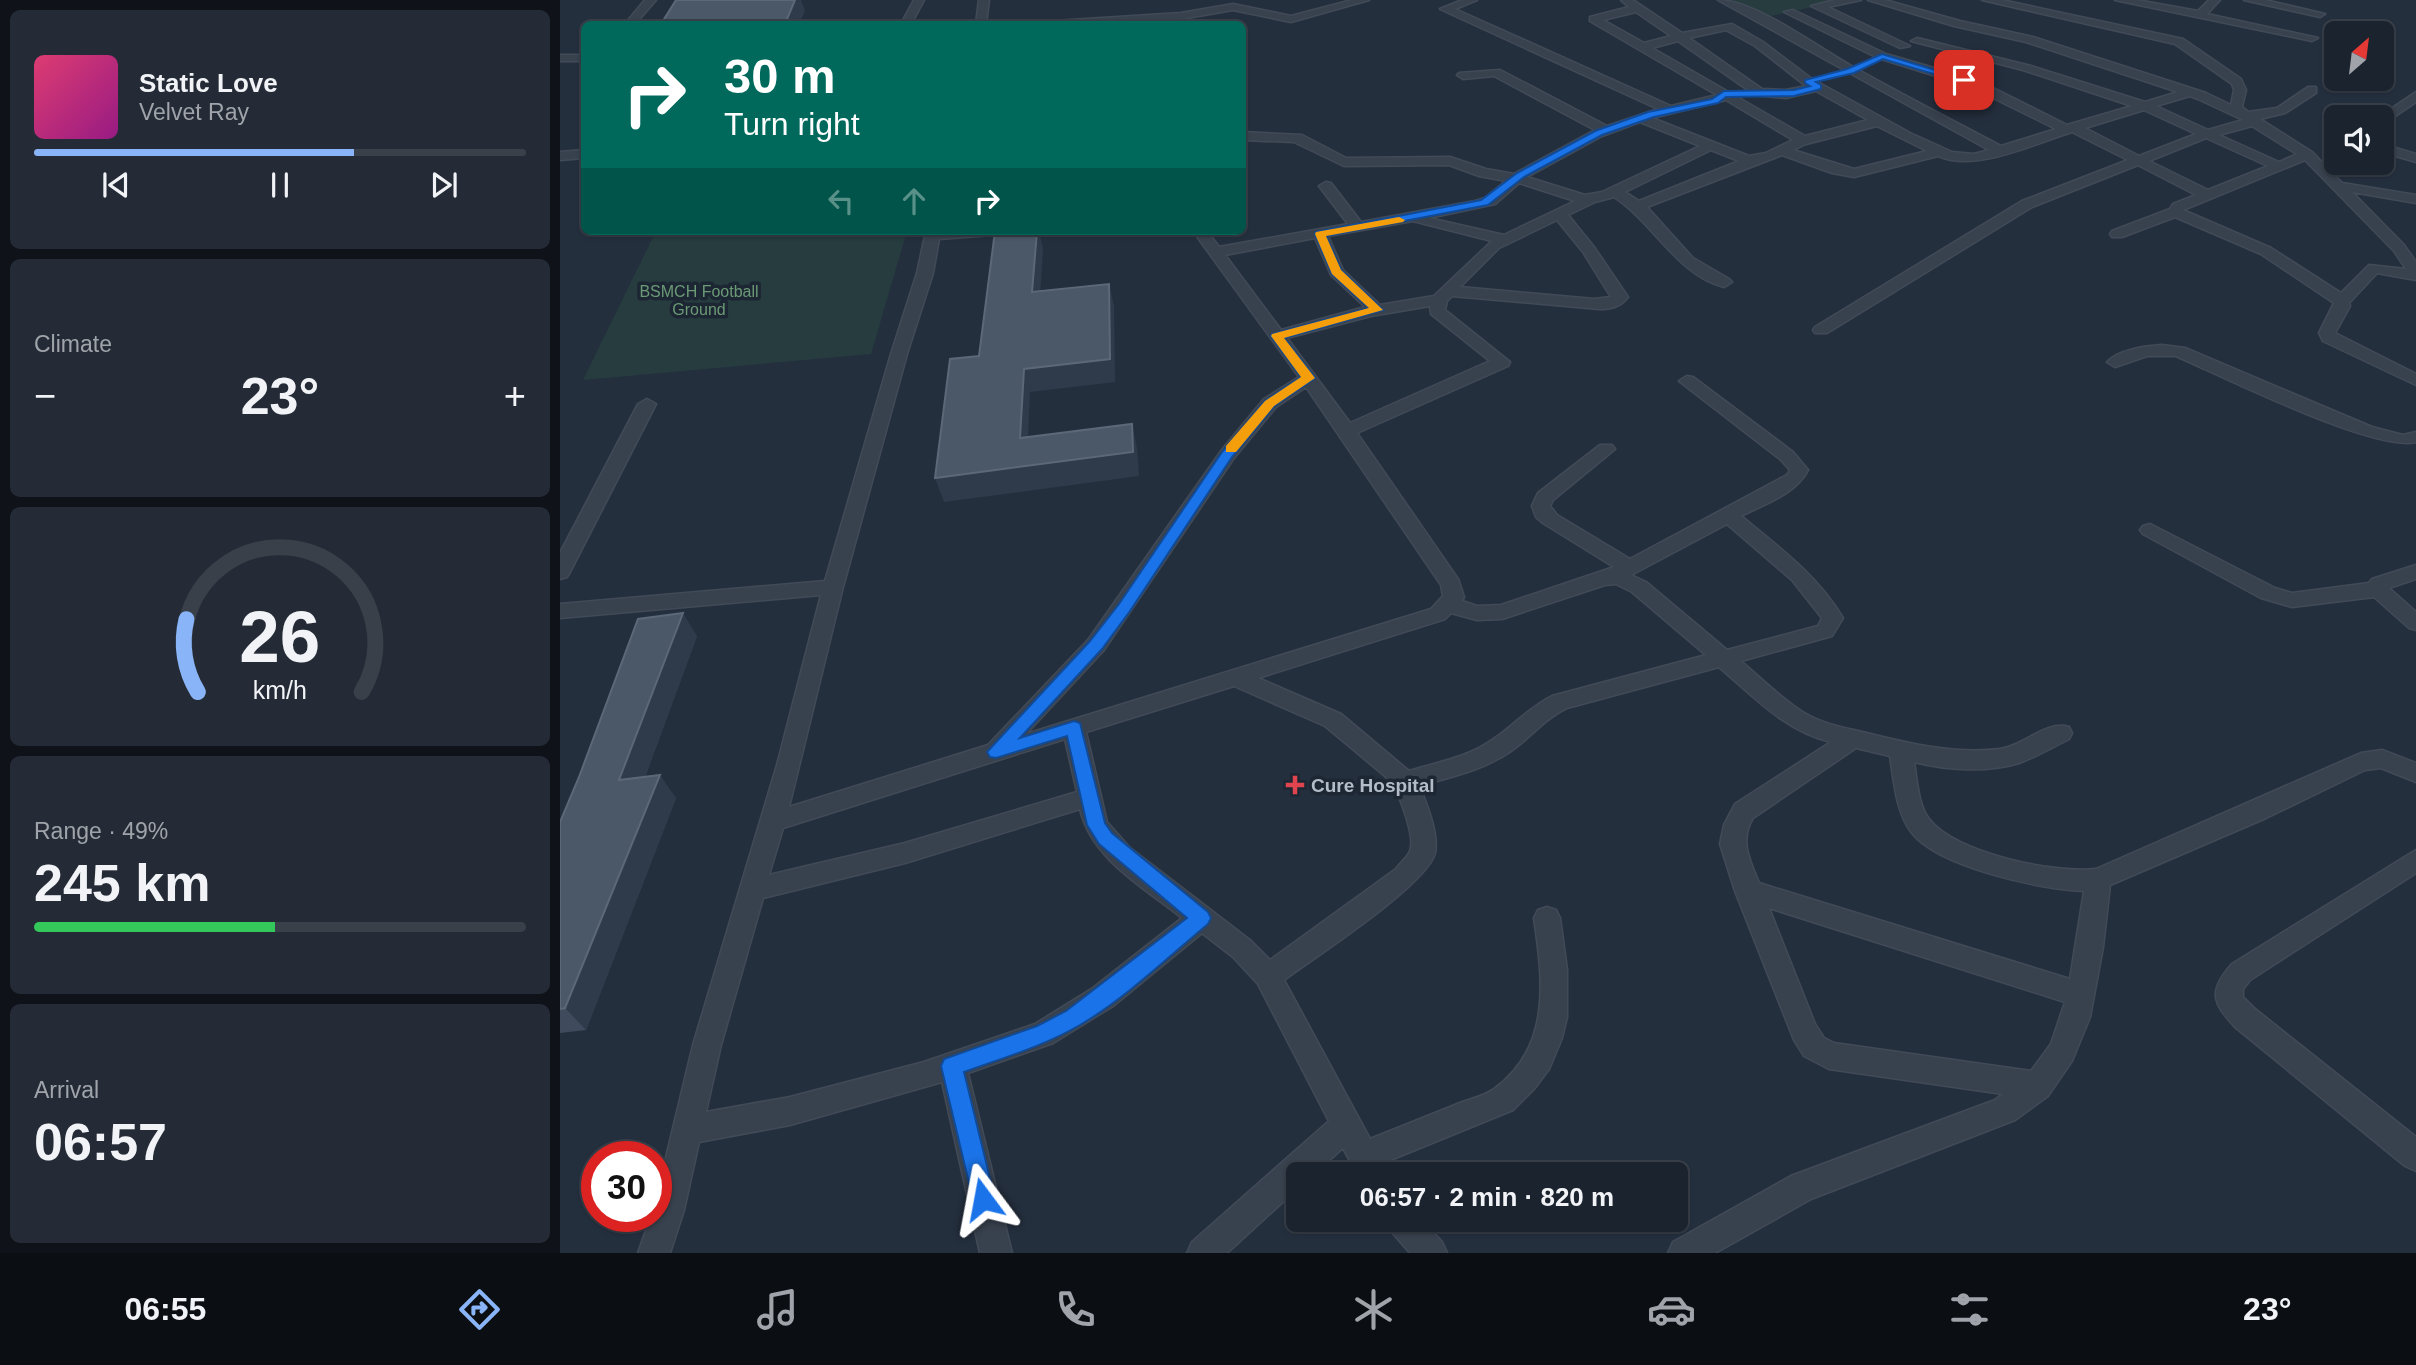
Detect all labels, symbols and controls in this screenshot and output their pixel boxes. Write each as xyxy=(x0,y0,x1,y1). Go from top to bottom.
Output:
north arrow xyxy=(2324,21,2394,91)
map controls xyxy=(2324,21,2394,175)
icon: right xyxy=(609,49,700,140)
text: 30 m xyxy=(724,49,836,103)
pin xyxy=(1934,50,1994,110)
icon: arrive xyxy=(1945,61,1983,99)
text: Static Love xyxy=(139,68,278,98)
text: Velvet Ray xyxy=(139,99,249,125)
button: sound xyxy=(2324,105,2394,175)
text: Turn right xyxy=(724,106,860,142)
icon: previous xyxy=(97,166,135,204)
icon: pause xyxy=(261,166,299,204)
icon: next xyxy=(425,166,463,204)
icon: left xyxy=(822,182,860,220)
icon: ahead xyxy=(895,182,933,220)
icon: right xyxy=(968,182,1006,220)
park label: BSMCH Football Ground xyxy=(639,283,759,318)
text: Climate xyxy=(34,331,112,357)
text: 23° xyxy=(241,367,319,425)
text: − xyxy=(34,375,56,417)
text: + xyxy=(504,375,526,417)
text: 26 xyxy=(240,597,320,678)
text: km/h xyxy=(253,676,307,704)
marker: Cure Hospital xyxy=(1285,775,1305,795)
place label: Cure Hospital xyxy=(1311,775,1435,796)
text: Range · 49% xyxy=(34,818,168,844)
text: 245 km xyxy=(34,854,210,912)
text: Arrival xyxy=(34,1077,99,1103)
text: 06:57 xyxy=(34,1113,167,1171)
speed limit sign: 30 xyxy=(581,1141,672,1232)
position arrow xyxy=(946,1162,1020,1236)
text: 06:57 · 2 min · 820 m xyxy=(1360,1182,1614,1212)
icon: directions xyxy=(455,1285,504,1334)
icon: music xyxy=(753,1285,802,1334)
icon: phone xyxy=(1051,1285,1100,1334)
icon: climate xyxy=(1349,1285,1398,1334)
icon: car xyxy=(1647,1285,1696,1334)
icon: filters xyxy=(1945,1285,1994,1334)
text: 06:55 xyxy=(124,1291,206,1327)
text: 23° xyxy=(2243,1291,2292,1327)

